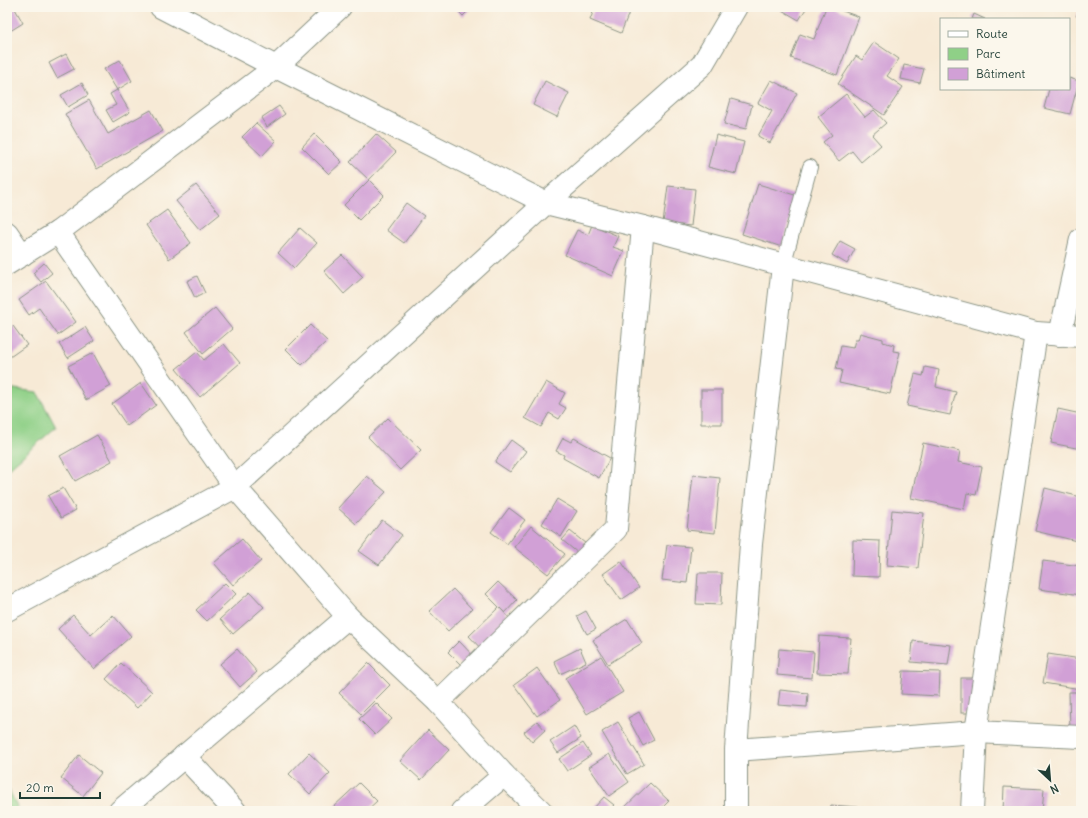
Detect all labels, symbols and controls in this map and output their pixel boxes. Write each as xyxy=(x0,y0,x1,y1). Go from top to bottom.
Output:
legend xyxy=(940,18,1070,90)
text: Route xyxy=(976,26,1008,41)
text: Parc xyxy=(976,46,1001,61)
text: Bâtiment xyxy=(976,66,1025,81)
north arrow xyxy=(1030,760,1070,800)
scale bar xyxy=(20,774,100,800)
text: 20 m xyxy=(26,780,54,795)
text: N xyxy=(1048,781,1061,797)

